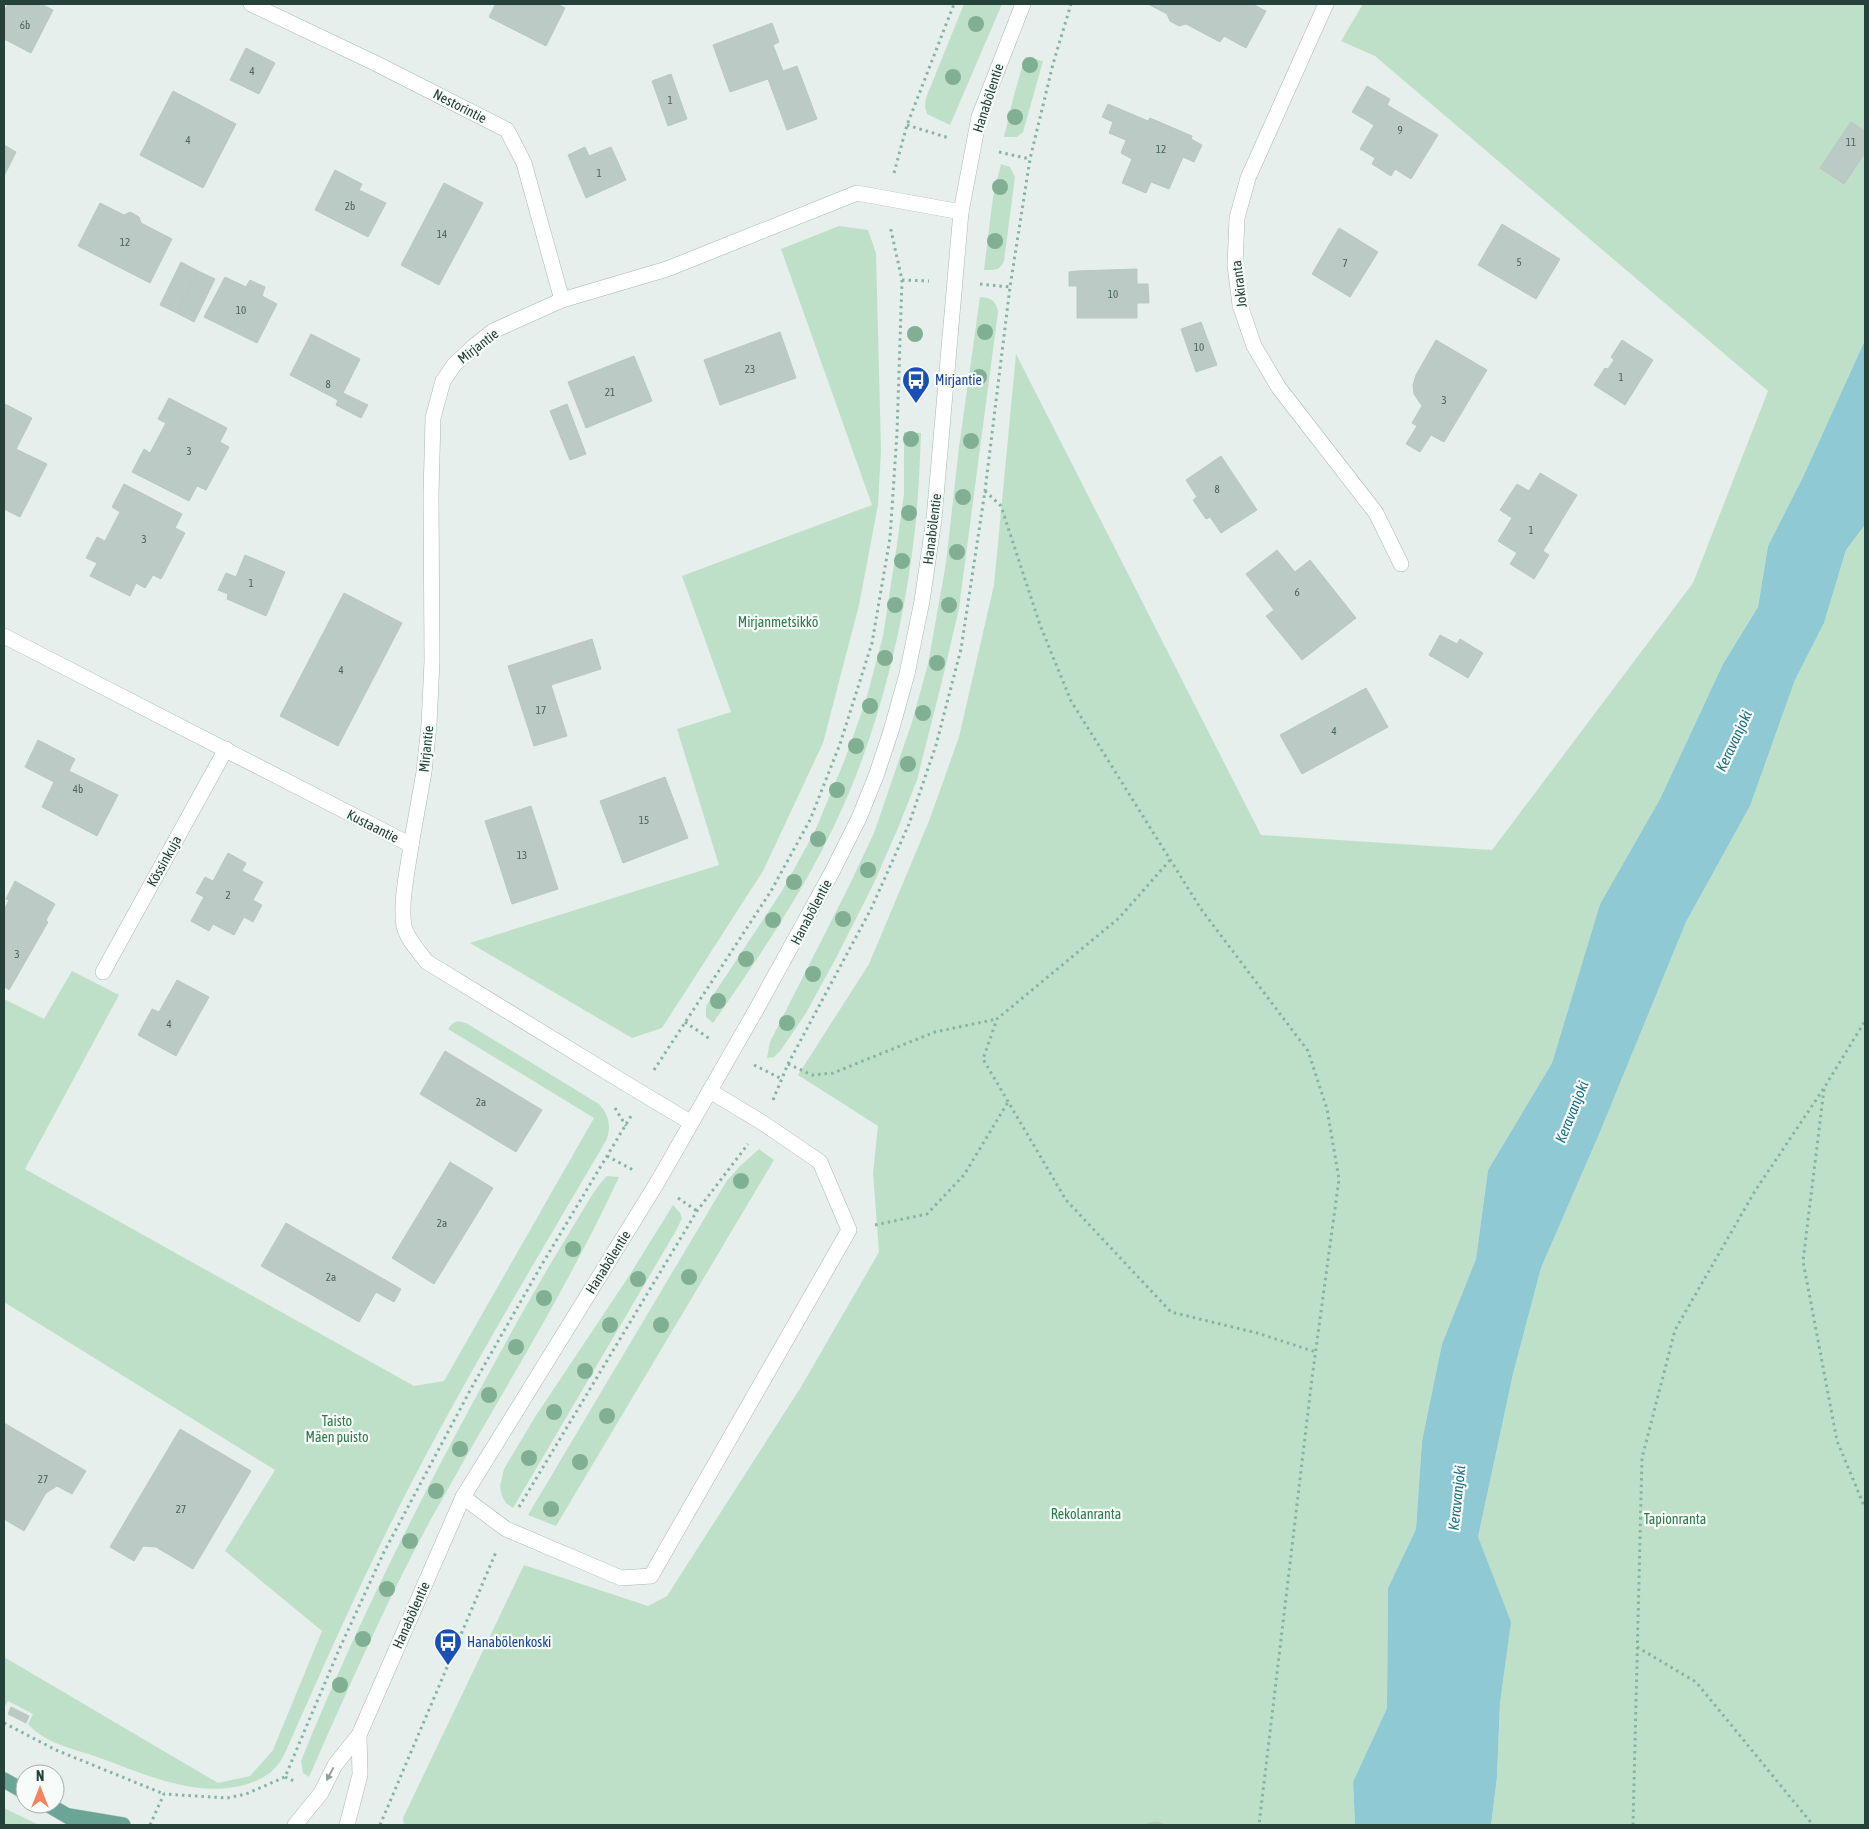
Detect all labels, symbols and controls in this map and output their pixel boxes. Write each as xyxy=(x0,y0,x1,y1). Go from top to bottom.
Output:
house number: 6b xyxy=(20,19,30,31)
street label: Hanabölentie xyxy=(969,62,1007,134)
house number: 4 xyxy=(249,65,255,77)
street label: Nestorintie xyxy=(431,86,489,126)
house number: 1 xyxy=(667,94,673,106)
house number: 9 xyxy=(1397,124,1403,136)
house number: 4 xyxy=(185,134,191,146)
house number: 11 xyxy=(1846,136,1856,148)
house number: 12 xyxy=(1156,143,1166,155)
house number: 1 xyxy=(596,167,602,179)
house number: 2b xyxy=(345,200,355,212)
house number: 14 xyxy=(437,228,447,240)
house number: 12 xyxy=(120,236,130,248)
house number: 5 xyxy=(1516,256,1522,268)
house number: 7 xyxy=(1342,257,1348,269)
street label: Jokiranta xyxy=(1228,259,1250,309)
house number: 10 xyxy=(1108,288,1118,300)
house number: 10 xyxy=(236,304,246,316)
street label: Mirjantie xyxy=(455,325,501,367)
house number: 10 xyxy=(1194,341,1204,353)
house number: 23 xyxy=(745,363,755,375)
bus stop icon: Mirjantie xyxy=(901,365,931,404)
house number: 1 xyxy=(1618,371,1624,383)
place label: Mirjantie xyxy=(935,372,982,388)
house number: 8 xyxy=(325,378,331,390)
house number: 21 xyxy=(605,386,615,398)
house number: 3 xyxy=(1441,394,1447,406)
house number: 3 xyxy=(186,445,192,457)
house number: 8 xyxy=(1214,483,1220,495)
street label: Hanabölentie xyxy=(920,493,944,565)
house number: 1 xyxy=(1528,524,1534,536)
house number: 3 xyxy=(141,533,147,545)
house number: 1 xyxy=(248,577,254,589)
house number: 6 xyxy=(1294,586,1300,598)
park label: Mirjanmetsikkö xyxy=(738,614,818,630)
house number: 4 xyxy=(338,664,344,676)
house number: 17 xyxy=(536,704,546,716)
water label: Keravanjoki xyxy=(1712,707,1755,774)
street label: Mirjantie xyxy=(416,725,436,773)
house number: 4 xyxy=(1331,725,1337,737)
house number: 4b xyxy=(73,783,83,795)
street label: Kustaantie xyxy=(344,806,402,846)
house number: 15 xyxy=(639,814,649,826)
street label: Kössinkuja xyxy=(143,833,185,889)
house number: 13 xyxy=(517,849,527,861)
street label: Hanabölentie xyxy=(787,877,835,947)
house number: 2 xyxy=(225,889,231,901)
house number: 3 xyxy=(14,948,20,960)
house number: 4 xyxy=(166,1018,172,1030)
water label: Keravanjoki xyxy=(1551,1078,1592,1145)
house number: 2a xyxy=(476,1096,486,1108)
house number: 2a xyxy=(437,1217,447,1229)
street label: Hanabölentie xyxy=(582,1227,634,1297)
house number: 2a xyxy=(326,1271,336,1283)
park label: Taisto Mäen puisto xyxy=(306,1413,369,1445)
water label: Keravanjoki xyxy=(1445,1464,1468,1531)
house number: 27 xyxy=(38,1473,48,1485)
house number: 27 xyxy=(176,1503,186,1515)
park label: Rekolanranta xyxy=(1051,1506,1121,1522)
park label: Tapionranta xyxy=(1644,1511,1706,1527)
street label: Hanabölentie xyxy=(389,1579,433,1651)
bus stop icon: Hanabölenkoski xyxy=(433,1627,463,1666)
place label: Hanabölenkoski xyxy=(467,1634,551,1650)
north arrow xyxy=(15,1764,65,1814)
one-way arrow xyxy=(326,1767,334,1782)
text: N xyxy=(36,1768,44,1784)

